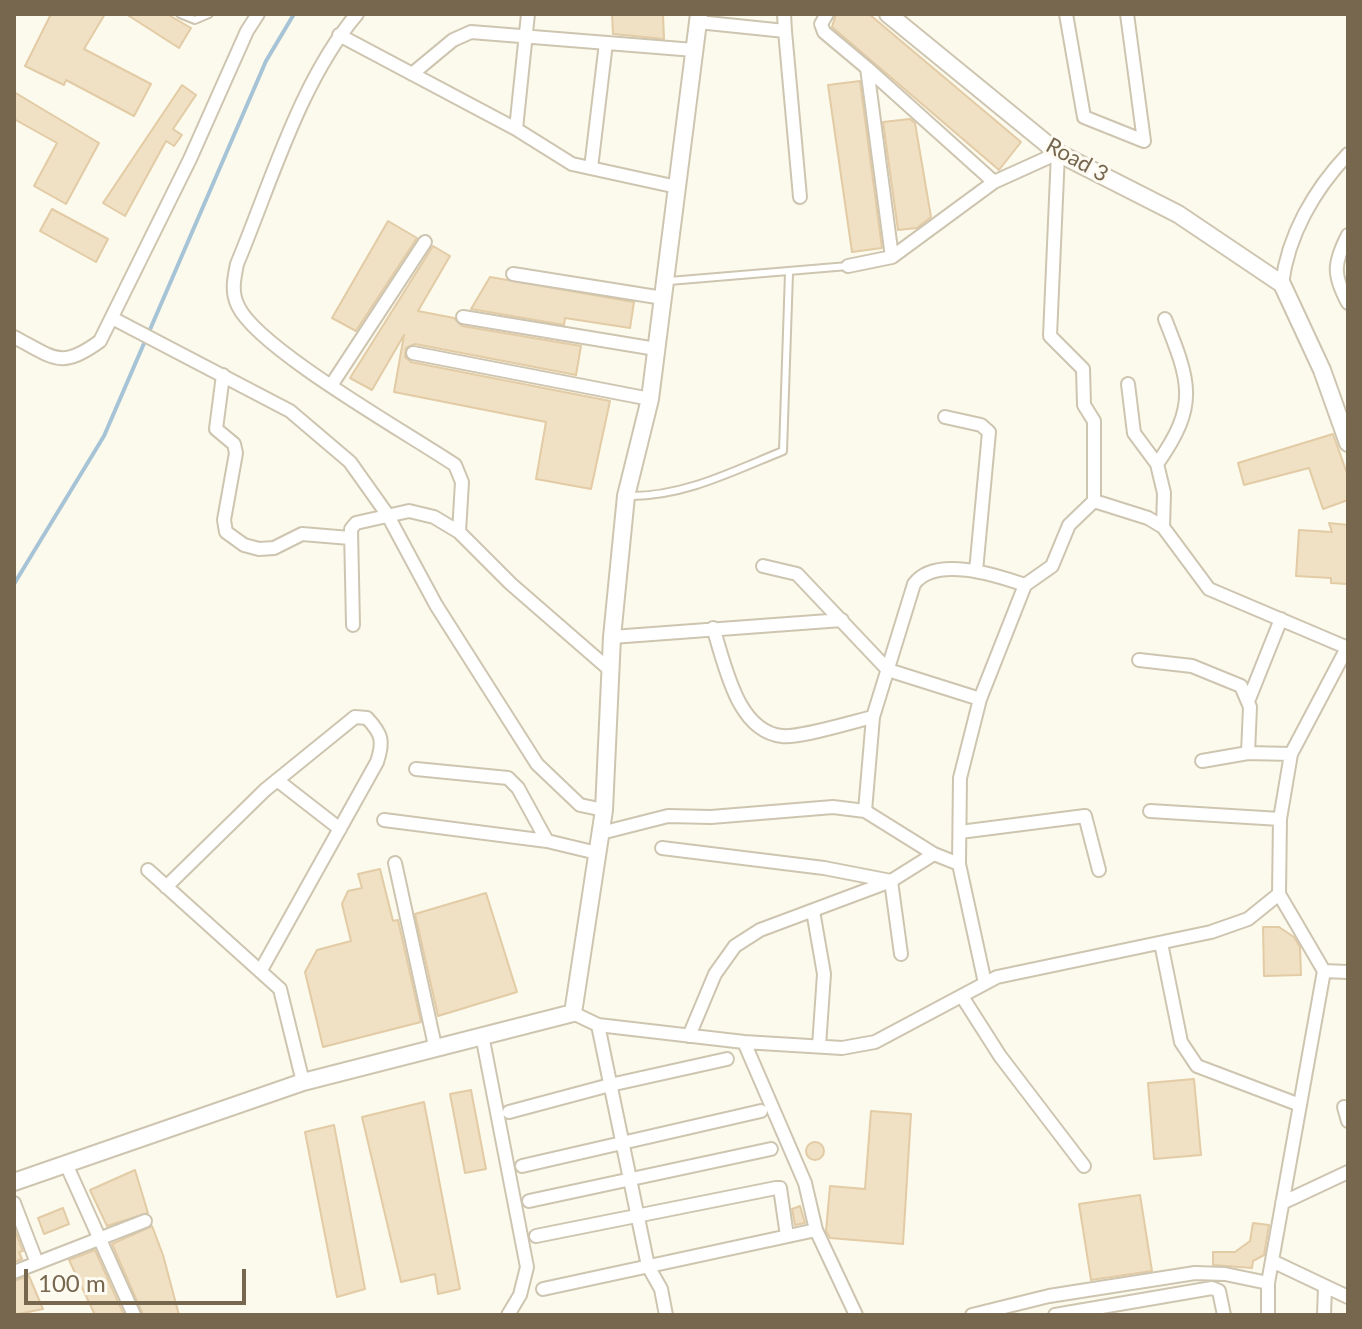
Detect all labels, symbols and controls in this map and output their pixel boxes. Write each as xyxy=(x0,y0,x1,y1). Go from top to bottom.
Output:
street label: Road 3 xyxy=(1041,132,1113,188)
scale bar xyxy=(28,1253,250,1303)
text: 100 m xyxy=(38,1268,106,1297)

